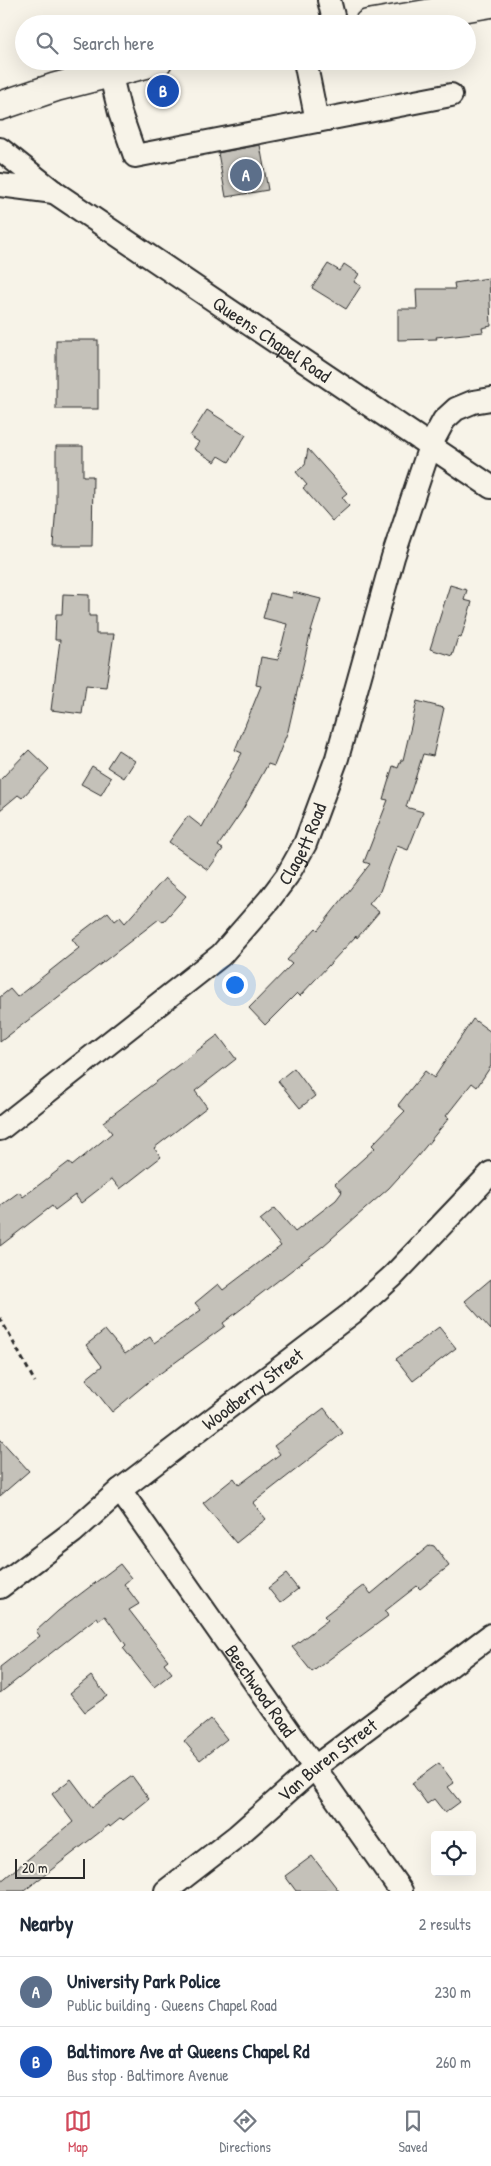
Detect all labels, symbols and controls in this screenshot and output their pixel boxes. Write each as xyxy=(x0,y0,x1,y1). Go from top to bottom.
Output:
search box xyxy=(15,15,476,70)
icon: search xyxy=(33,29,61,57)
text: Search here xyxy=(73,30,154,56)
pin: B xyxy=(147,72,179,110)
pin: A xyxy=(230,156,262,194)
street label: Queens Chapel Road xyxy=(208,290,337,389)
street label: Clagett Road xyxy=(272,799,332,890)
your location xyxy=(222,972,248,998)
street label: Woodberry Street xyxy=(196,1342,309,1436)
street label: Beechwood Road xyxy=(219,1639,302,1742)
street label: Van Buren Street xyxy=(272,1712,383,1807)
map controls xyxy=(431,1831,476,1876)
button: locate xyxy=(431,1831,476,1876)
scale bar xyxy=(15,1856,85,1879)
text: 20 m xyxy=(22,1858,48,1877)
text: Nearby xyxy=(20,1909,73,1938)
text: 2 results xyxy=(419,1913,471,1935)
text: University Park Police xyxy=(67,1968,220,1994)
text: A xyxy=(32,1981,40,2003)
text: 230 m xyxy=(435,1981,471,2003)
text: Public building · Queens Chapel Road xyxy=(67,1994,277,2016)
text: Baltimore Ave at Queens Chapel Rd xyxy=(67,2038,309,2064)
text: B xyxy=(32,2051,40,2073)
text: 260 m xyxy=(435,2051,471,2073)
text: Bus stop · Baltimore Avenue xyxy=(67,2064,229,2086)
tab: Map xyxy=(64,2107,92,2156)
tab: Directions xyxy=(219,2107,271,2156)
tab: Saved xyxy=(399,2107,427,2156)

